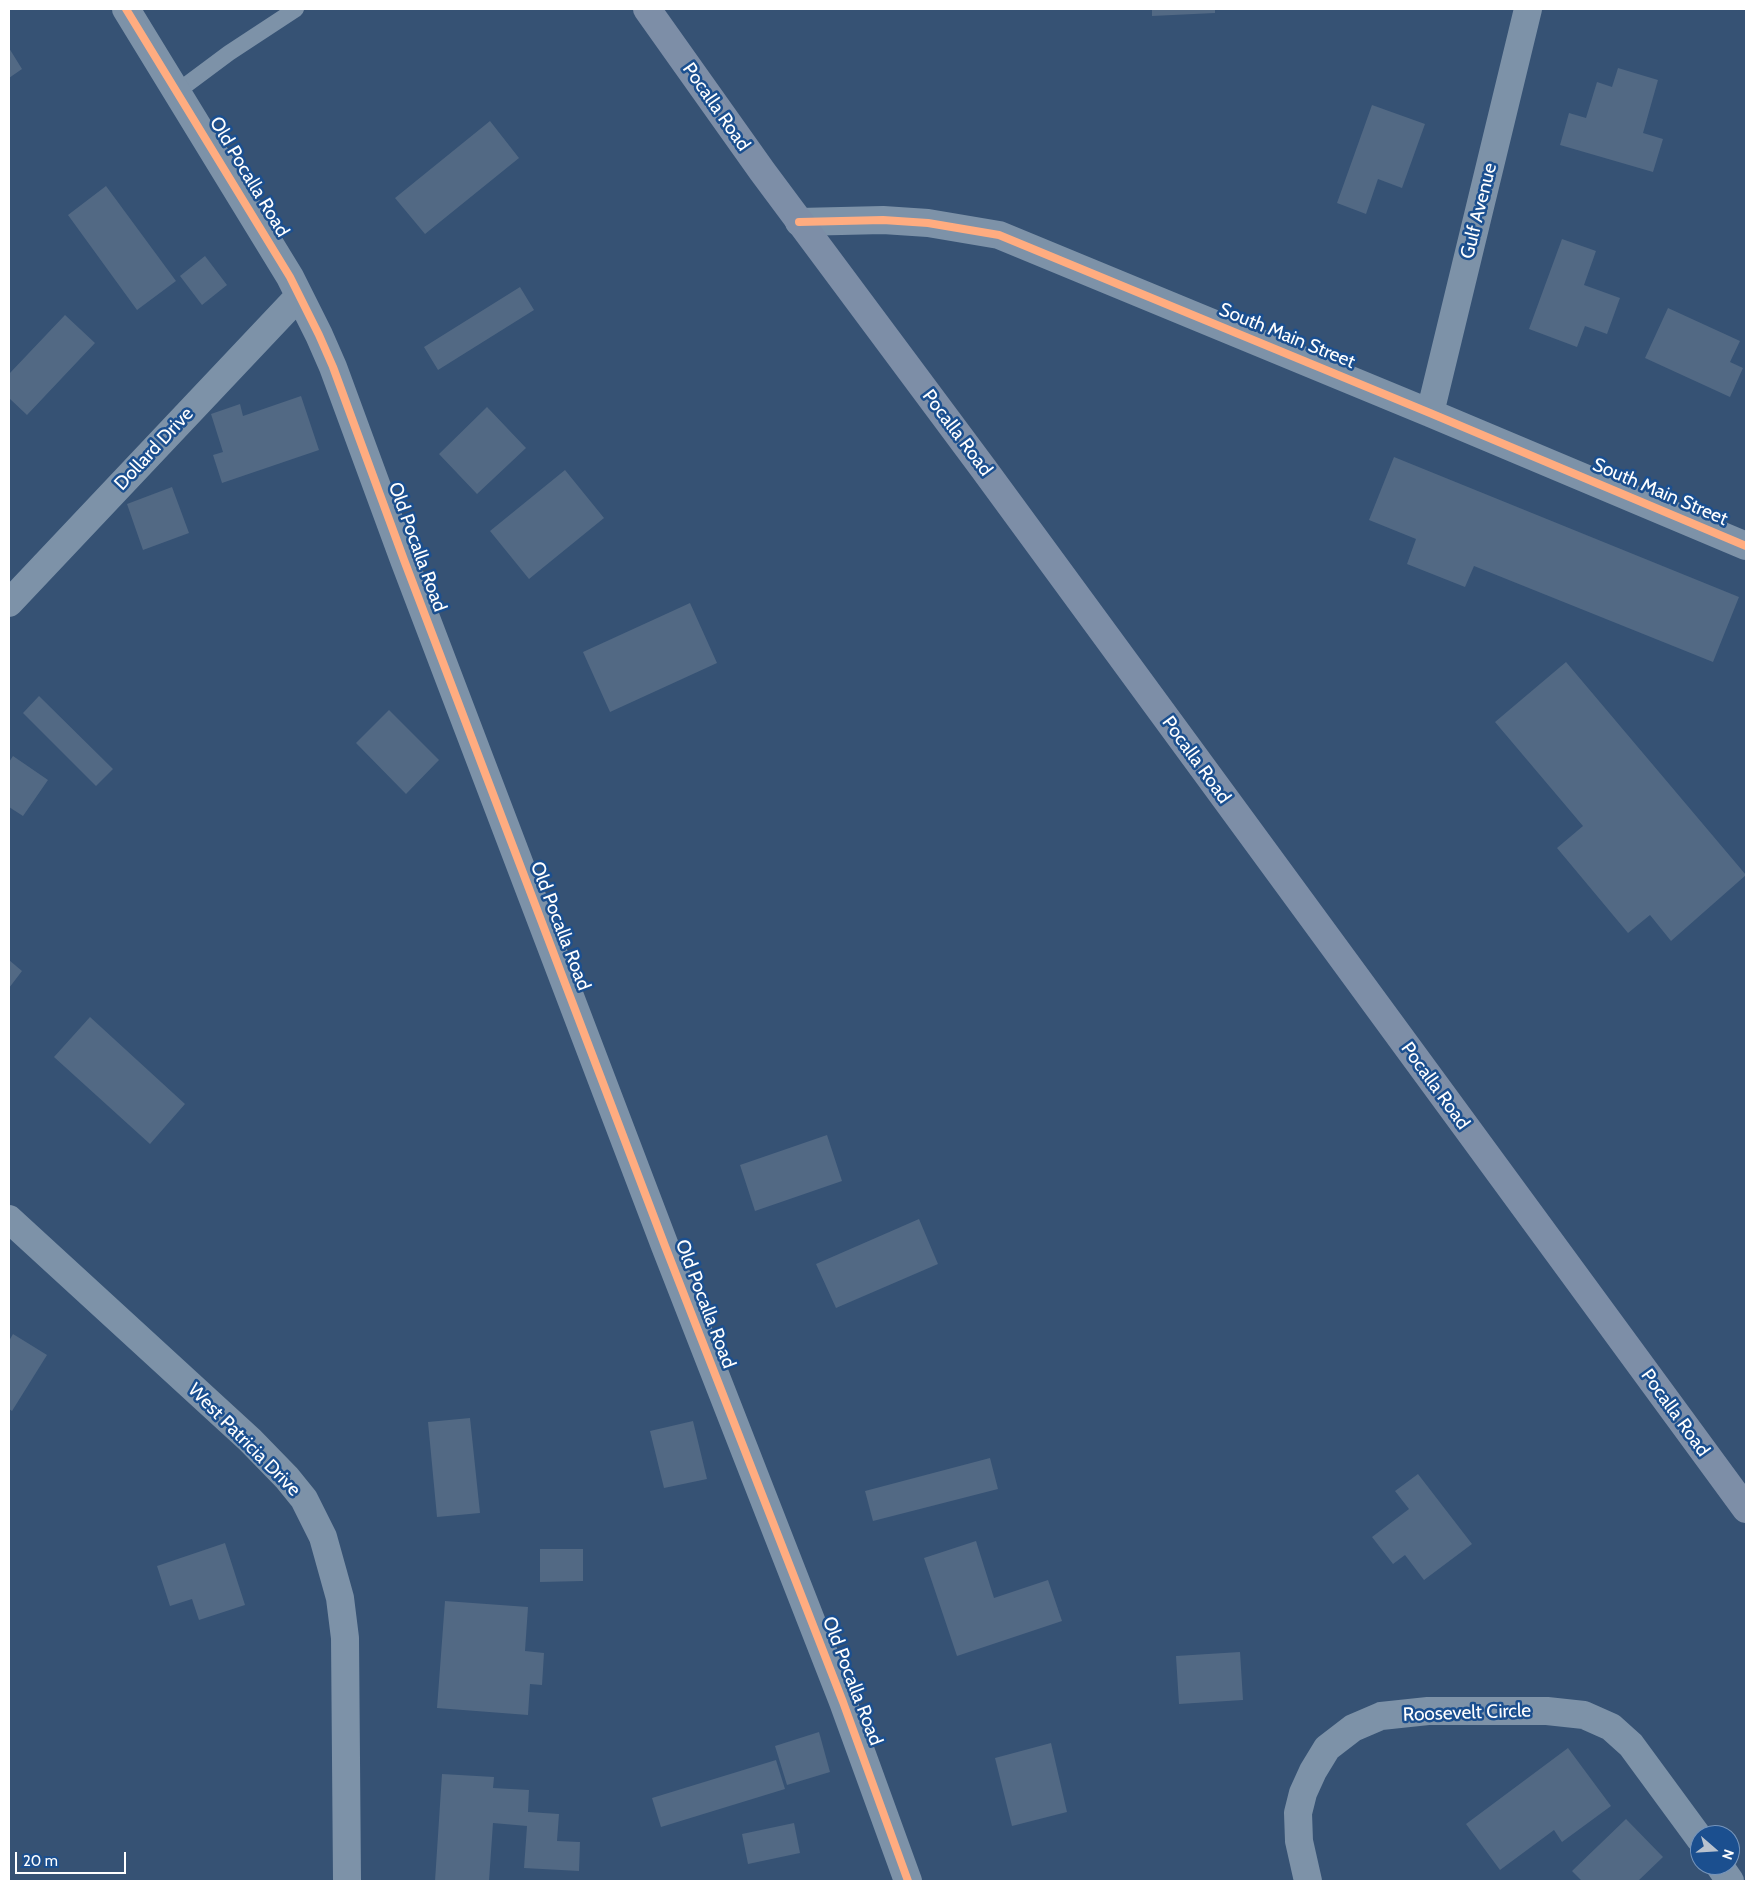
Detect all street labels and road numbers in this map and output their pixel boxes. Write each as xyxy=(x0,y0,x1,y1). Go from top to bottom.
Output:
street label: Pocalla Road xyxy=(677,59,755,155)
street label: Old Pocalla Road xyxy=(204,113,294,241)
street label: Gulf Avenue xyxy=(1456,161,1502,261)
street label: South Main Street xyxy=(1216,298,1358,374)
street label: Pocalla Road xyxy=(917,385,997,481)
street label: Dollard Drive xyxy=(110,403,198,495)
street label: South Main Street xyxy=(1589,453,1731,531)
street label: Old Pocalla Road xyxy=(383,479,451,615)
street label: Pocalla Road xyxy=(1157,712,1235,808)
street label: Old Pocalla Road xyxy=(525,858,595,994)
street label: Pocalla Road xyxy=(1396,1038,1474,1134)
street label: Old Pocalla Road xyxy=(670,1236,740,1372)
street label: Pocalla Road xyxy=(1636,1365,1714,1461)
street label: West Patricia Drive xyxy=(183,1379,305,1501)
street label: Old Pocalla Road xyxy=(817,1613,887,1749)
street label: Roosevelt Circle xyxy=(1402,1699,1532,1727)

